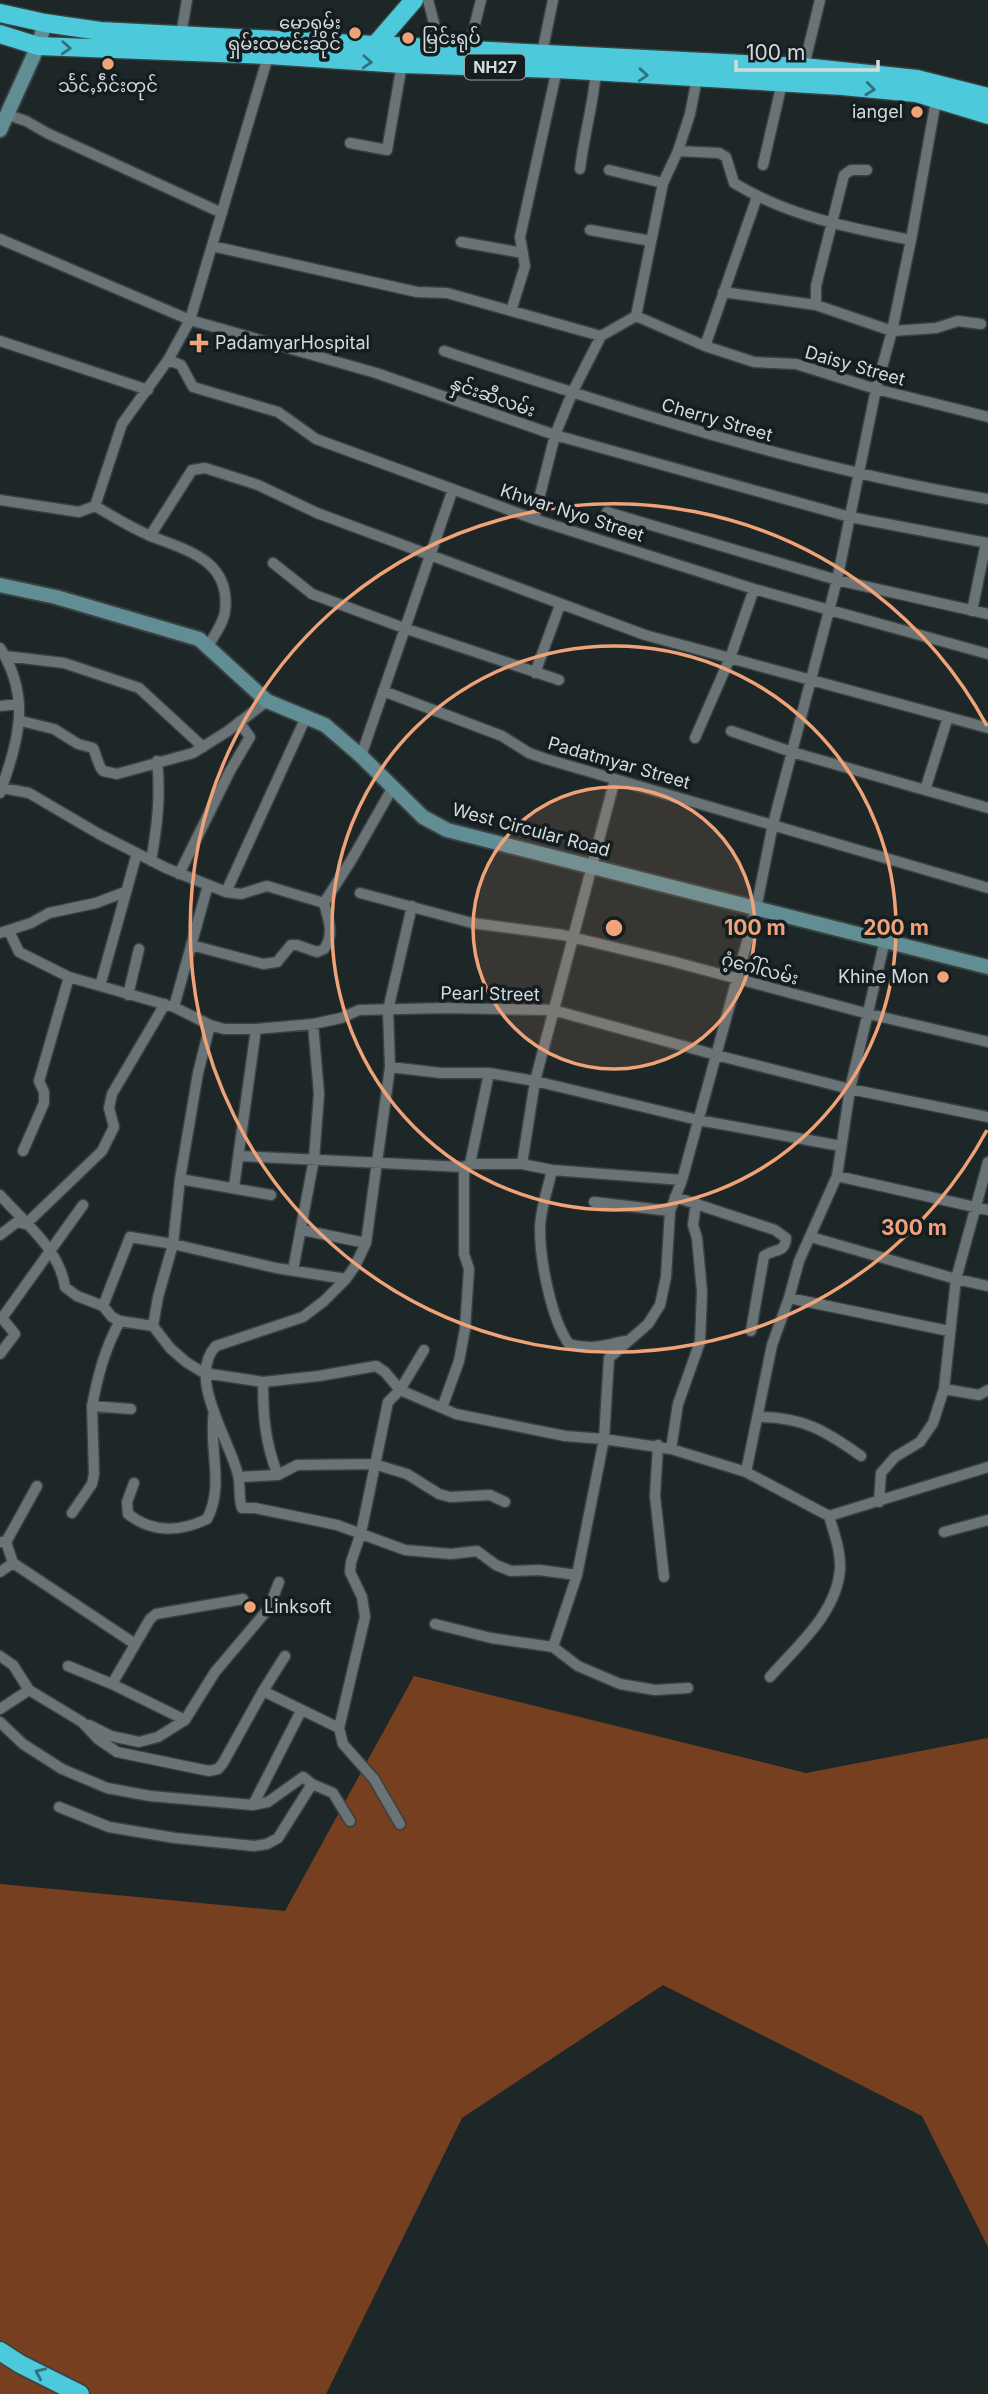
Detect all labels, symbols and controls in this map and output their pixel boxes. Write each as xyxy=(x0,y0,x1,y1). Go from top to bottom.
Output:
place label: မောရှမ်း ရှမ်းထမင်းဆိုင် xyxy=(228,10,341,59)
marker: မောရှမ်း ရှမ်းထမင်းဆိုင် xyxy=(347,25,363,41)
place label: မြင်းရုပ် xyxy=(422,25,481,53)
scale bar xyxy=(736,28,878,72)
marker: မြင်းရုပ် xyxy=(400,30,416,46)
one-way arrow xyxy=(61,40,72,55)
text: 100 m xyxy=(746,40,805,65)
one-way arrow xyxy=(362,54,373,69)
road number: NH27 xyxy=(465,54,525,80)
marker: သႅင်ႇၵဵင်းတုင် xyxy=(100,56,116,72)
one-way arrow xyxy=(638,67,649,82)
place label: သႅင်ႇၵဵင်းတုင် xyxy=(58,72,158,101)
one-way arrow xyxy=(864,81,876,96)
place label: iangel xyxy=(852,101,903,122)
marker: iangel xyxy=(909,104,925,120)
place label: PadamyarHospital xyxy=(215,332,370,353)
marker: PadamyarHospital xyxy=(189,333,209,353)
street label: Daisy Street xyxy=(803,341,908,390)
street label: နှင်းဆီလမ်း xyxy=(446,369,539,426)
street label: Cherry Street xyxy=(659,394,775,445)
street label: Khwar Nyo Street xyxy=(498,479,647,546)
street label: Padatmyar Street xyxy=(546,732,693,793)
street label: West Circular Road xyxy=(450,798,612,861)
text: 100 m xyxy=(724,915,786,940)
text: 200 m xyxy=(863,915,929,940)
centre of rings xyxy=(602,916,626,940)
street label: ဂံ့ဂေါ်လမ်း xyxy=(719,946,801,991)
place label: Khine Mon xyxy=(838,966,929,987)
marker: Khine Mon xyxy=(935,969,951,985)
street label: Pearl Street xyxy=(440,982,540,1005)
text: 300 m xyxy=(881,1215,947,1240)
place label: Linksoft xyxy=(264,1596,331,1617)
marker: Linksoft xyxy=(242,1599,258,1615)
one-way arrow xyxy=(35,2367,47,2381)

